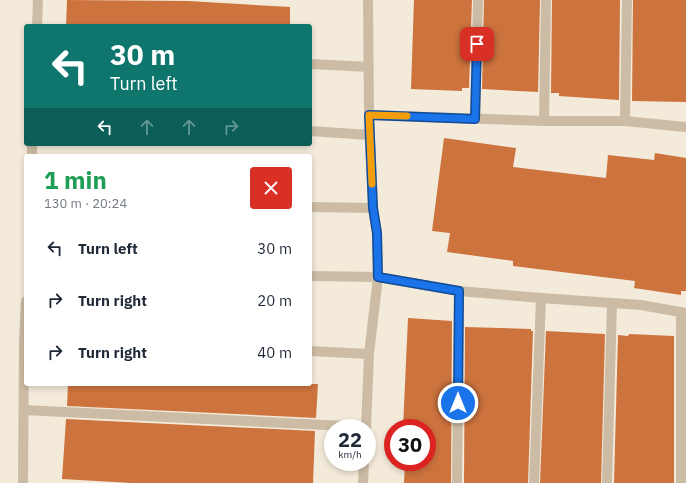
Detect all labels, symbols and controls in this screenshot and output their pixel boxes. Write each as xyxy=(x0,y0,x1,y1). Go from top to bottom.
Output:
pin xyxy=(460,27,494,61)
icon: arrive xyxy=(466,33,488,55)
text: 30 m xyxy=(110,36,175,73)
icon: left xyxy=(44,40,96,92)
text: Turn left xyxy=(110,72,178,95)
icon: left xyxy=(94,116,116,138)
icon: ahead xyxy=(136,116,158,138)
icon: ahead xyxy=(178,116,200,138)
icon: right xyxy=(220,116,242,138)
text: 1 min xyxy=(44,164,107,196)
button: close xyxy=(250,167,292,209)
text: 130 m · 20:24 xyxy=(44,195,127,212)
icon: left xyxy=(44,237,66,259)
text: Turn left xyxy=(78,239,138,258)
text: 30 m xyxy=(257,239,292,258)
icon: right xyxy=(44,289,66,311)
text: Turn right xyxy=(78,291,147,310)
text: 20 m xyxy=(257,291,292,310)
icon: right xyxy=(44,341,66,363)
text: Turn right xyxy=(78,343,147,362)
text: 40 m xyxy=(257,343,292,362)
position arrow xyxy=(437,382,479,424)
speed limit sign: 30 xyxy=(384,419,436,471)
text: 22 xyxy=(338,426,362,453)
text: km/h xyxy=(338,448,362,461)

